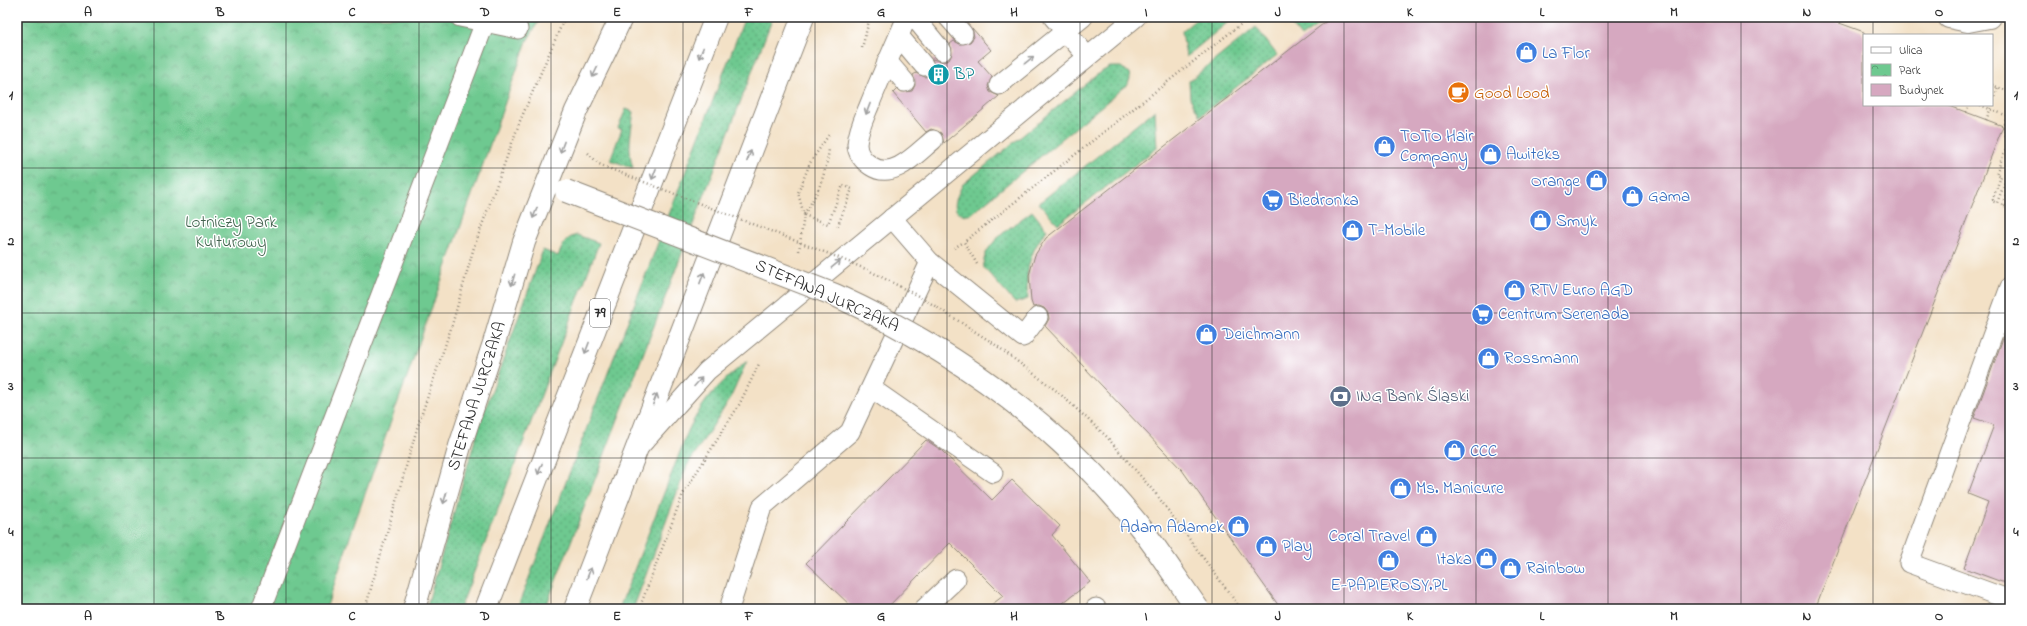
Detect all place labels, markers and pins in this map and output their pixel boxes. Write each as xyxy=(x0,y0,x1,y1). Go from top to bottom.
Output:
shop icon: La Flor xyxy=(1513,40,1539,66)
place label: La Flor xyxy=(1542,41,1590,66)
building icon: BP xyxy=(926,61,952,87)
place label: BP xyxy=(953,62,974,87)
cafe icon: Good Lood xyxy=(1446,80,1472,106)
place label: Good Lood xyxy=(1474,81,1550,106)
place label: TOTO Hair Company xyxy=(1400,124,1474,170)
shop icon: TOTO Hair Company xyxy=(1372,133,1398,159)
shop icon: Awiteks xyxy=(1477,141,1503,167)
place label: Awiteks xyxy=(1506,142,1560,167)
shop icon: Orange xyxy=(1583,168,1609,194)
place label: Orange xyxy=(1531,169,1580,196)
shop icon: Gama xyxy=(1620,183,1646,209)
place label: Gama xyxy=(1648,184,1690,209)
supermarket icon: Biedronka xyxy=(1260,187,1286,213)
place label: Biedronka xyxy=(1287,188,1359,213)
shop icon: Smyk xyxy=(1527,208,1553,234)
place label: Smyk xyxy=(1556,209,1598,235)
shop icon: T-Mobile xyxy=(1340,217,1366,243)
place label: T-Mobile xyxy=(1368,218,1426,243)
shop icon: RTV Euro AGD xyxy=(1501,277,1527,303)
place label: RTV Euro AGD xyxy=(1530,278,1633,303)
supermarket icon: Centrum Serenada xyxy=(1470,301,1496,327)
place label: Centrum Serenada xyxy=(1498,302,1629,327)
shop icon: Deichmann xyxy=(1193,321,1219,347)
place label: Deichmann xyxy=(1221,322,1300,347)
shop icon: Rossmann xyxy=(1475,345,1501,371)
place label: Rossmann xyxy=(1504,346,1579,371)
bank icon: ING Bank Śląski xyxy=(1327,383,1353,409)
place label: ING Bank Śląski xyxy=(1356,384,1469,409)
shop icon: CCC xyxy=(1442,438,1468,464)
place label: CCC xyxy=(1470,439,1497,464)
shop icon: Ms. Manicure xyxy=(1387,475,1413,501)
place label: Ms. Manicure xyxy=(1416,476,1504,501)
shop icon: Adam Adamek xyxy=(1226,514,1252,540)
place label: Adam Adamek xyxy=(1120,515,1225,540)
shop icon: Coral Travel xyxy=(1413,523,1439,549)
place label: Coral Travel xyxy=(1329,524,1410,549)
shop icon: Play xyxy=(1253,533,1279,559)
place label: Play xyxy=(1282,534,1312,560)
shop icon: Itaka xyxy=(1474,546,1500,572)
place label: Itaka xyxy=(1436,547,1472,572)
shop icon: E-PAPIEROSY.PL xyxy=(1376,548,1402,574)
shop icon: Rainbow xyxy=(1497,555,1523,581)
place label: Rainbow xyxy=(1526,556,1585,581)
place label: E-PAPIEROSY.PL xyxy=(1330,573,1448,598)

